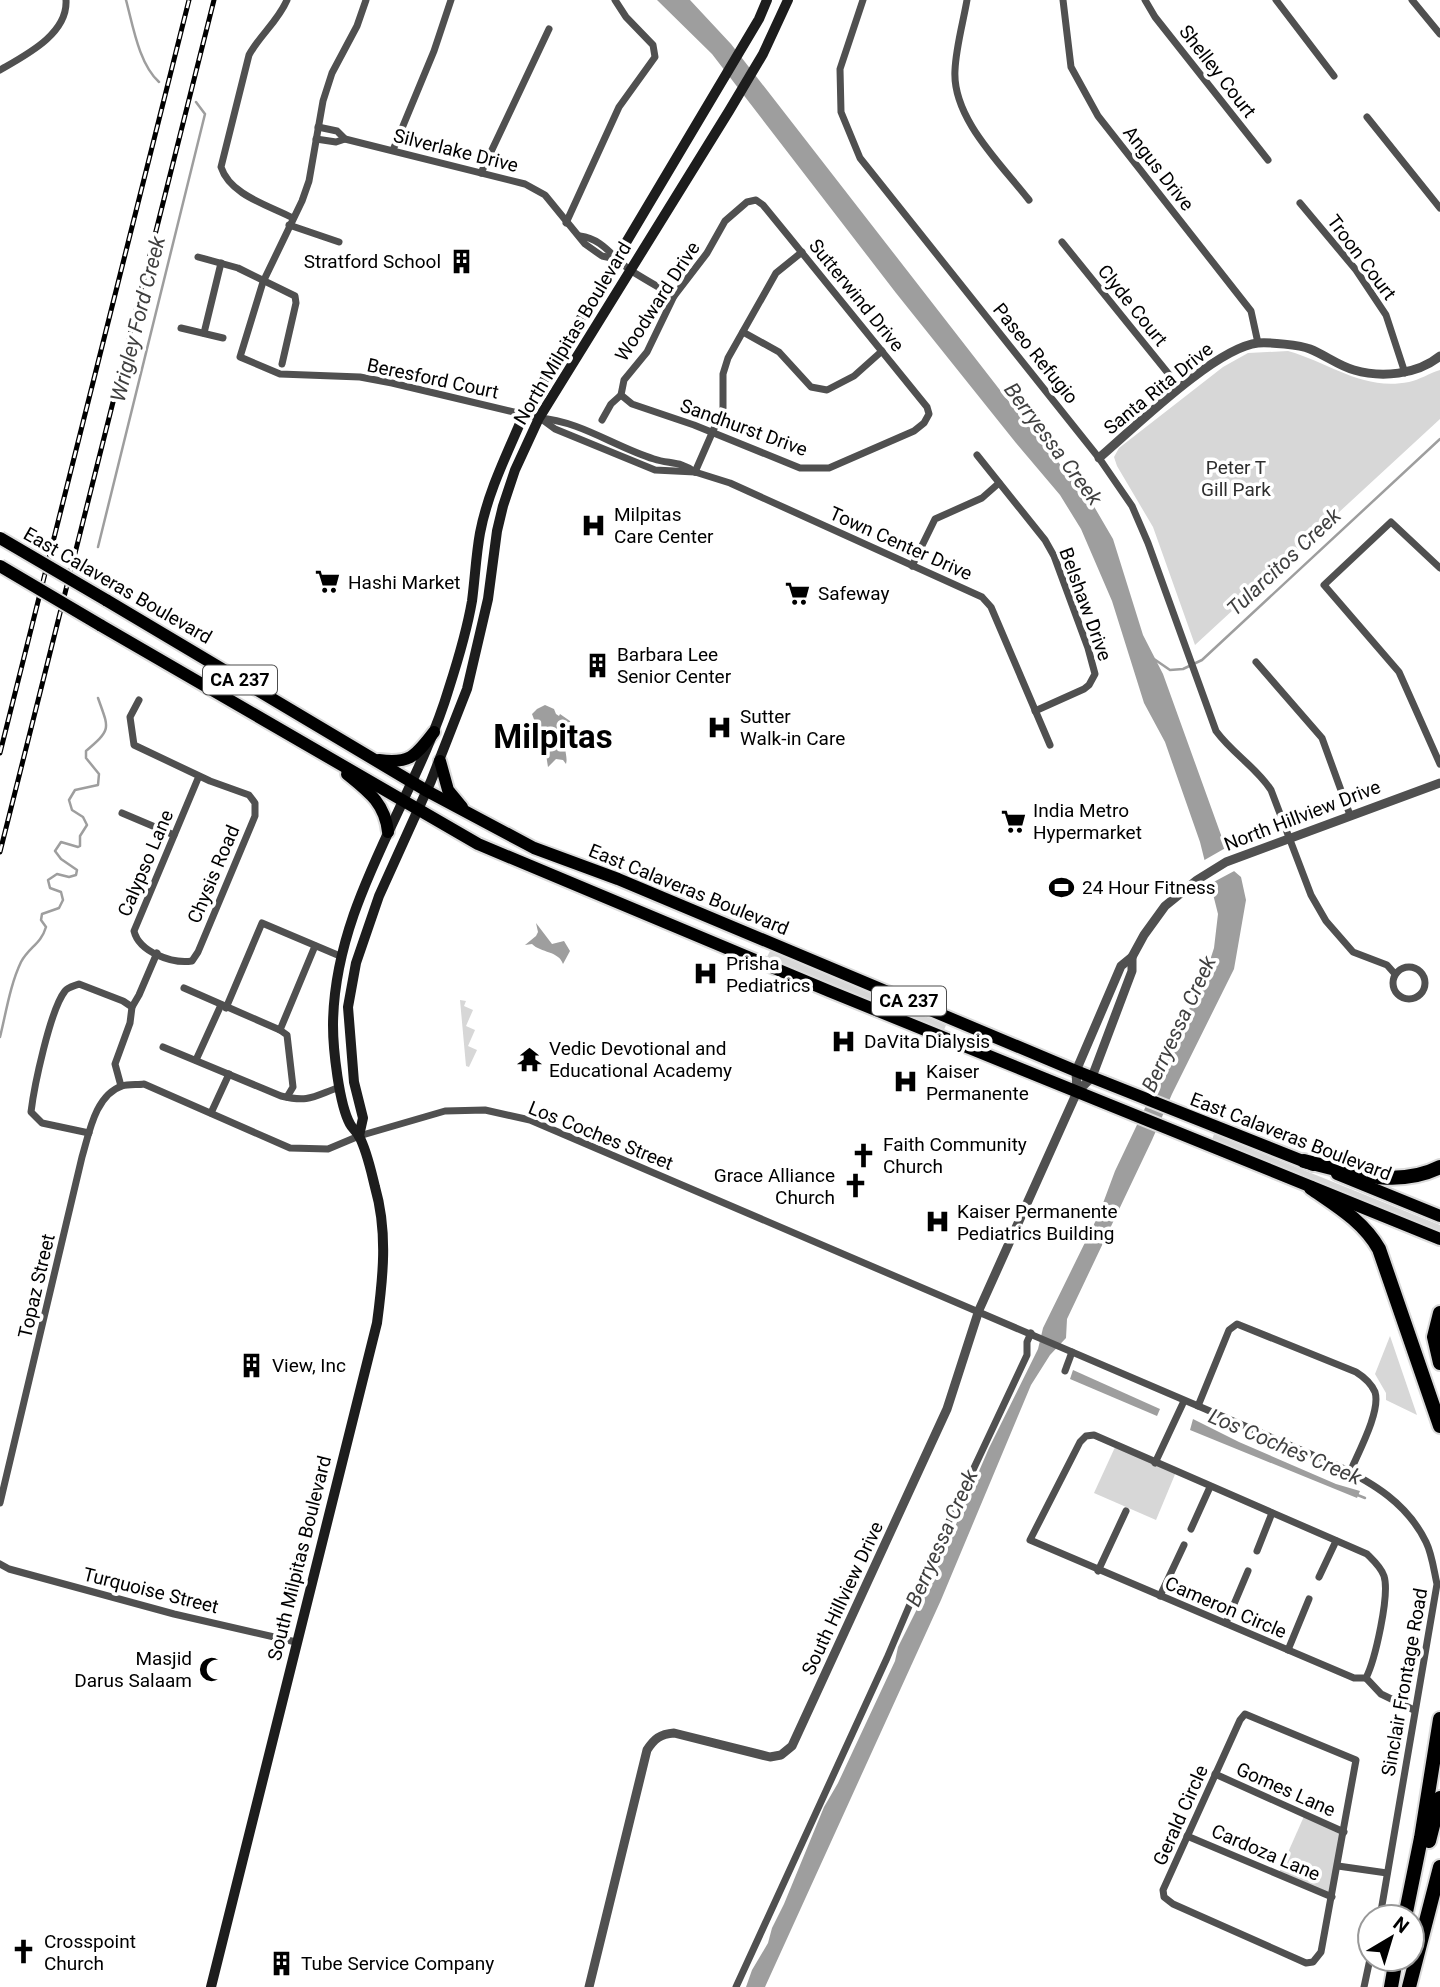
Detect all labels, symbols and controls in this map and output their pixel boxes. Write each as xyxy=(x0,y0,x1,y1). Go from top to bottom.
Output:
street label: Shelley Court xyxy=(1174,20,1261,122)
street label: Angus Drive xyxy=(1118,121,1199,215)
street label: Silverlake Drive xyxy=(391,124,521,177)
street label: Troon Court xyxy=(1322,210,1401,304)
water label: Wrigley Ford Creek xyxy=(106,233,170,404)
street label: Sutterwind Drive xyxy=(804,234,909,356)
street label: Woodward Drive xyxy=(610,237,705,365)
street label: North Milpitas Boulevard xyxy=(509,238,636,429)
building icon: Stratford School xyxy=(447,247,475,275)
place label: Stratford School xyxy=(304,250,441,273)
street label: Clyde Court xyxy=(1093,260,1172,351)
street label: Paseo Refugio xyxy=(988,298,1083,408)
street label: Santa Rita Drive xyxy=(1099,337,1217,439)
street label: Beresford Court xyxy=(365,353,501,404)
water label: Berryessa Creek xyxy=(999,378,1107,510)
street label: Sandhurst Drive xyxy=(677,394,811,461)
park label: Peter T Gill Park xyxy=(1201,456,1271,501)
street label: Town Center Drive xyxy=(826,502,976,585)
place label: Milpitas Care Center xyxy=(614,503,714,548)
water label: Tularcitos Creek xyxy=(1222,503,1346,621)
hospital icon: Milpitas Care Center xyxy=(580,511,608,539)
street label: East Calaveras Boulevard xyxy=(20,522,216,649)
street label: Belshaw Drive xyxy=(1054,544,1117,664)
supermarket icon: Hashi Market xyxy=(314,568,342,596)
place label: Hashi Market xyxy=(348,571,461,594)
supermarket icon: Safeway xyxy=(784,579,812,607)
place label: Safeway xyxy=(818,582,890,605)
place label: Barbara Lee Senior Center xyxy=(617,643,732,688)
building icon: Barbara Lee Senior Center xyxy=(583,651,611,679)
road number: CA 237 xyxy=(203,666,277,694)
place label: Sutter Walk-in Care xyxy=(740,705,845,750)
hospital icon: Sutter Walk-in Care xyxy=(706,713,734,741)
district label: Milpitas xyxy=(493,717,613,756)
street label: North Hillview Drive xyxy=(1221,775,1384,856)
place label: India Metro Hypermarket xyxy=(1033,799,1142,844)
street label: Calypso Lane xyxy=(113,806,178,920)
supermarket icon: India Metro Hypermarket xyxy=(999,807,1027,835)
street label: Chysis Road xyxy=(182,822,244,927)
street label: East Calaveras Boulevard xyxy=(585,839,792,940)
sports icon: 24 Hour Fitness xyxy=(1048,873,1076,901)
place label: 24 Hour Fitness xyxy=(1082,876,1216,899)
place label: Prisha Pediatrics xyxy=(726,952,811,997)
water label: Berryessa Creek xyxy=(1137,952,1221,1096)
hospital icon: Prisha Pediatrics xyxy=(692,960,720,988)
road number: CA 237 xyxy=(872,986,946,1016)
hospital icon: DaVita Dialysis xyxy=(830,1027,858,1055)
place label: DaVita Dialysis xyxy=(864,1030,990,1053)
place label: Vedic Devotional and Educational Academy xyxy=(549,1037,732,1082)
temple icon: Vedic Devotional and Educational Academy xyxy=(515,1045,543,1073)
place label: Kaiser Permanente xyxy=(926,1060,1029,1105)
hospital icon: Kaiser Permanente xyxy=(892,1068,920,1096)
street label: East Calaveras Boulevard xyxy=(1187,1087,1395,1185)
street label: Los Coches Street xyxy=(525,1096,676,1175)
place label: Faith Community Church xyxy=(883,1133,1027,1178)
church icon: Faith Community Church xyxy=(849,1141,877,1169)
place label: Grace Alliance Church xyxy=(714,1164,835,1209)
church icon: Grace Alliance Church xyxy=(841,1172,869,1200)
place label: Kaiser Permanente Pediatrics Building xyxy=(957,1200,1118,1245)
hospital icon: Kaiser Permanente Pediatrics Building xyxy=(923,1208,951,1236)
street label: Topaz Street xyxy=(13,1232,60,1341)
building icon: View, Inc xyxy=(238,1351,266,1379)
place label: View, Inc xyxy=(272,1354,346,1377)
water label: Los Coches Creek xyxy=(1205,1404,1365,1490)
street label: South Milpitas Boulevard xyxy=(263,1453,336,1663)
water label: Berryessa Creek xyxy=(901,1465,983,1610)
street label: South Hillview Drive xyxy=(797,1518,888,1679)
street label: Turquoise Street xyxy=(81,1563,221,1618)
street label: Cameron Circle xyxy=(1162,1572,1290,1643)
street label: Sinclair Frontage Road xyxy=(1377,1586,1432,1778)
place label: Masjid Darus Salaam xyxy=(74,1647,192,1692)
mosque icon: Masjid Darus Salaam xyxy=(198,1655,226,1683)
street label: Gomes Lane xyxy=(1233,1757,1339,1822)
street label: Gerald Circle xyxy=(1148,1761,1213,1869)
street label: Cardoza Lane xyxy=(1208,1819,1324,1886)
north arrow xyxy=(1356,1903,1426,1973)
text: N xyxy=(1389,1912,1414,1938)
place label: Crosspoint Church xyxy=(44,1930,136,1975)
church icon: Crosspoint Church xyxy=(10,1938,38,1966)
building icon: Tube Service Company xyxy=(267,1949,295,1977)
place label: Tube Service Company xyxy=(301,1952,494,1975)

